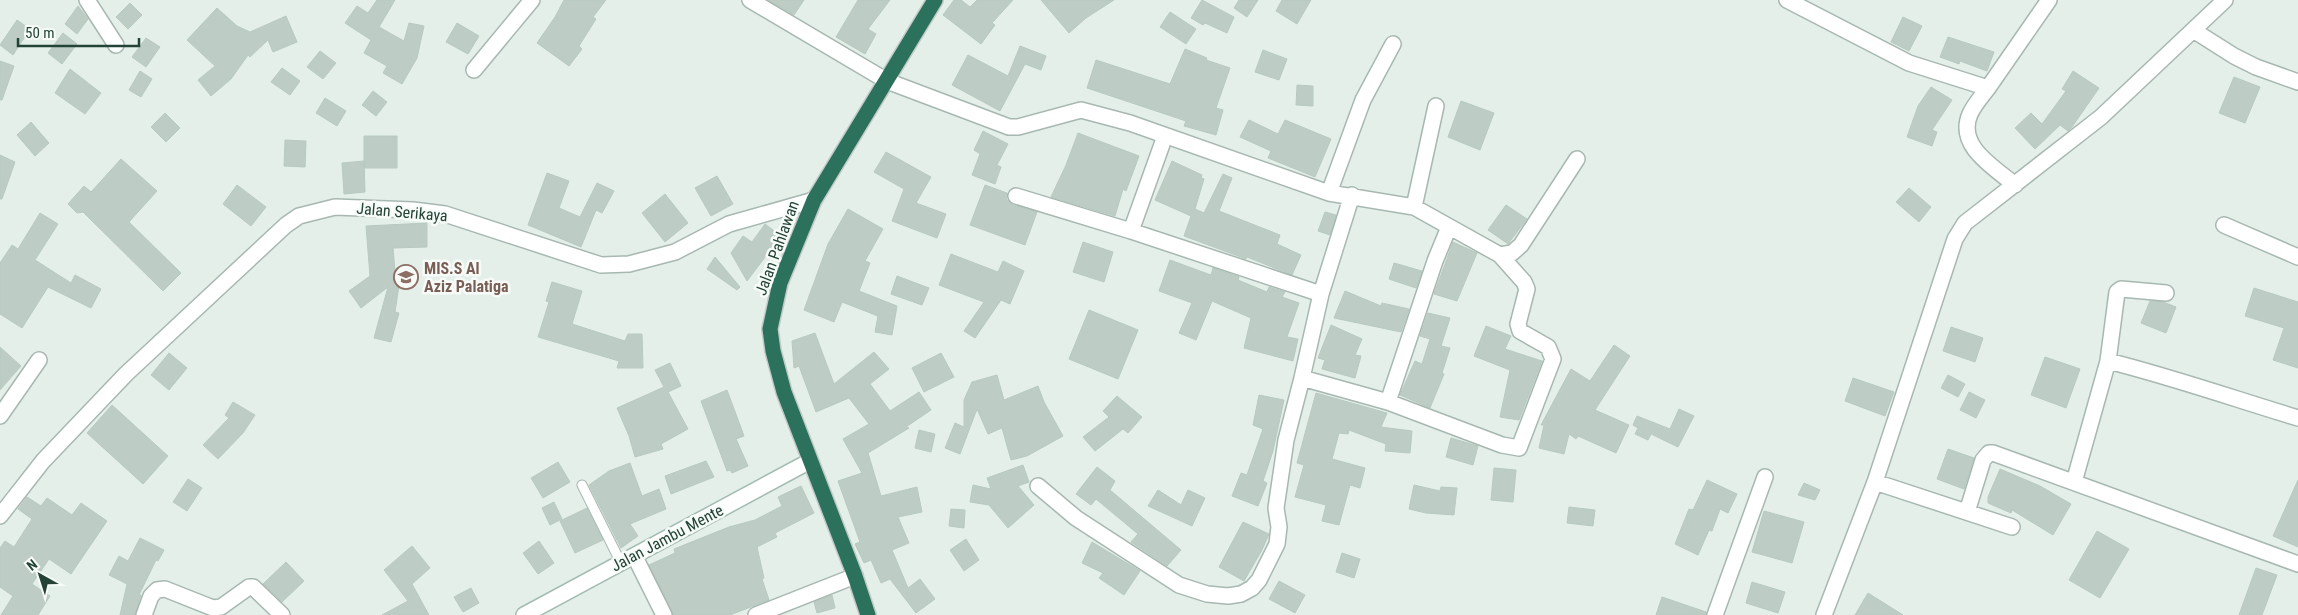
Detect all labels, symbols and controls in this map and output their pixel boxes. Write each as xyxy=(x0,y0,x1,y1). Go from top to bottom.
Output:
scale bar xyxy=(18,15,139,47)
text: 50 m xyxy=(25,24,55,42)
street label: Jalan Pahlawan xyxy=(751,198,803,298)
street label: Jalan Serikaya xyxy=(356,199,448,225)
place label: MIS.S Al Aziz Palatiga xyxy=(424,259,509,296)
school or university icon: MIS.S Al Aziz Palatiga xyxy=(393,264,419,290)
street label: Jalan Jambu Mente xyxy=(608,500,726,576)
north arrow xyxy=(15,550,65,600)
text: N xyxy=(23,556,40,574)

